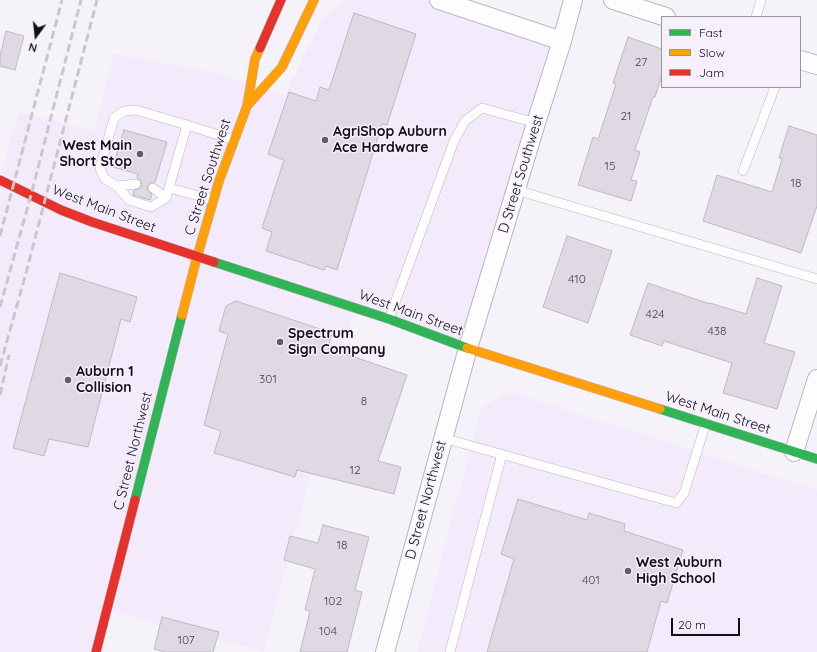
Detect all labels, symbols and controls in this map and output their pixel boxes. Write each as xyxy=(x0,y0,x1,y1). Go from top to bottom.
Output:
north arrow xyxy=(16,16,56,56)
legend xyxy=(661,16,801,88)
text: Fast xyxy=(699,25,723,40)
text: N xyxy=(27,40,39,55)
text: Slow xyxy=(699,45,725,60)
house number: 27 xyxy=(635,55,647,69)
text: Jam xyxy=(699,65,724,80)
house number: 21 xyxy=(620,109,632,123)
street label: D Street Southwest xyxy=(495,113,547,235)
street label: C Street Southwest xyxy=(181,116,235,238)
place label: AgriShop Auburn Ace Hardware xyxy=(333,124,447,156)
marker: AgriShop Auburn Ace Hardware xyxy=(320,135,330,145)
place label: West Main Short Stop xyxy=(59,138,132,170)
marker: West Main Short Stop xyxy=(135,149,145,159)
house number: 15 xyxy=(605,159,615,173)
house number: 18 xyxy=(791,176,801,190)
street label: West Main Street xyxy=(50,182,158,236)
house number: 410 xyxy=(568,272,586,286)
street label: West Main Street xyxy=(357,286,465,340)
house number: 424 xyxy=(645,307,665,321)
house number: 438 xyxy=(707,324,727,338)
place label: Spectrum Sign Company xyxy=(288,326,385,358)
marker: Spectrum Sign Company xyxy=(275,337,285,347)
place label: Auburn 1 Collision xyxy=(76,364,134,396)
house number: 301 xyxy=(259,372,277,386)
marker: Auburn 1 Collision xyxy=(63,375,73,385)
street label: West Main Street xyxy=(663,388,773,438)
street label: C Street Northwest xyxy=(110,390,156,512)
house number: 8 xyxy=(361,394,367,408)
street label: D Street Northwest xyxy=(402,439,450,561)
house number: 12 xyxy=(349,463,361,477)
house number: 18 xyxy=(337,538,347,552)
place label: West Auburn High School xyxy=(636,555,722,588)
marker: West Auburn High School xyxy=(623,566,633,576)
house number: 401 xyxy=(582,573,600,587)
house number: 102 xyxy=(324,594,342,608)
scale bar xyxy=(673,610,742,636)
text: 20 m xyxy=(678,617,706,632)
house number: 104 xyxy=(319,624,337,638)
house number: 107 xyxy=(177,633,195,647)

